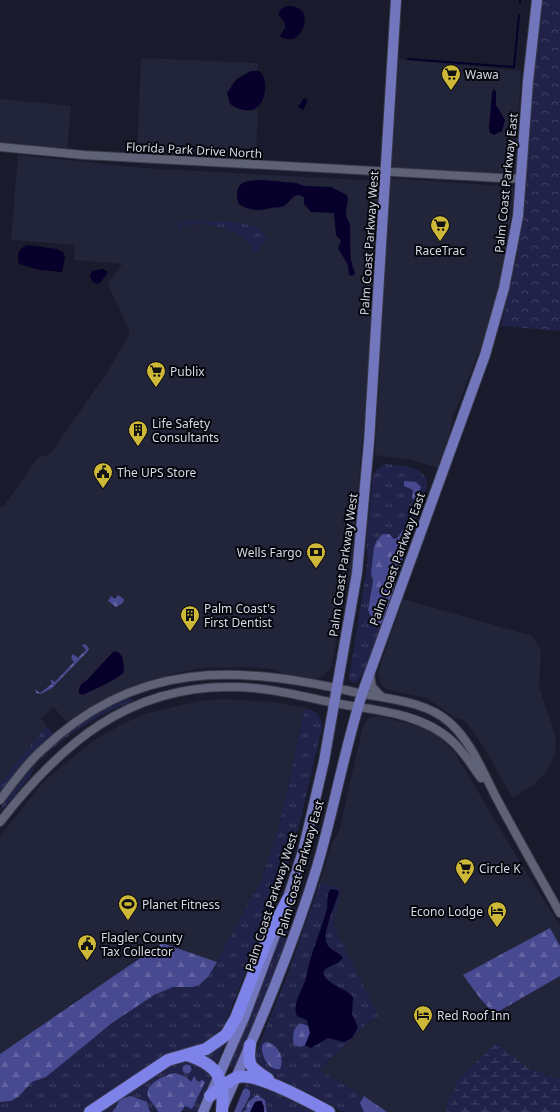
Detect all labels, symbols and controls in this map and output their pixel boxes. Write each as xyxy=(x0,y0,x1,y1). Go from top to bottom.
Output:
supermarket icon: Wawa xyxy=(440,63,462,91)
place label: Wawa xyxy=(465,66,499,83)
street label: Palm Coast Parkway East xyxy=(490,112,522,254)
street label: Florida Park Drive North xyxy=(126,138,262,162)
street label: Palm Coast Parkway West xyxy=(355,170,383,316)
supermarket icon: RaceTrac xyxy=(429,214,451,242)
place label: RaceTrac xyxy=(415,242,465,259)
supermarket icon: Publix xyxy=(145,360,167,388)
place label: Publix xyxy=(170,363,205,380)
place label: Life Safety Consultants xyxy=(152,415,219,446)
building icon: Life Safety Consultants xyxy=(127,419,149,447)
public building icon: The UPS Store xyxy=(92,461,114,489)
place label: The UPS Store xyxy=(117,464,197,481)
street label: Palm Coast Parkway East xyxy=(365,489,429,628)
street label: Palm Coast Parkway West xyxy=(325,491,362,638)
bank icon: Wells Fargo xyxy=(305,541,327,569)
place label: Wells Fargo xyxy=(237,544,302,561)
place label: Palm Coast's First Dentist xyxy=(204,600,276,631)
building icon: Palm Coast's First Dentist xyxy=(179,604,201,632)
street label: Palm Coast Parkway East xyxy=(272,798,328,938)
street label: Palm Coast Parkway West xyxy=(241,830,302,973)
supermarket icon: Circle K xyxy=(454,857,476,885)
place label: Circle K xyxy=(479,860,521,877)
sports icon: Planet Fitness xyxy=(117,893,139,921)
place label: Planet Fitness xyxy=(142,896,220,913)
hotel icon: Econo Lodge xyxy=(486,900,508,928)
place label: Econo Lodge xyxy=(410,903,483,920)
place label: Flagler County Tax Collector xyxy=(101,929,183,960)
public building icon: Flagler County Tax Collector xyxy=(76,933,98,961)
hotel icon: Red Roof Inn xyxy=(412,1004,434,1032)
place label: Red Roof Inn xyxy=(437,1007,510,1024)

